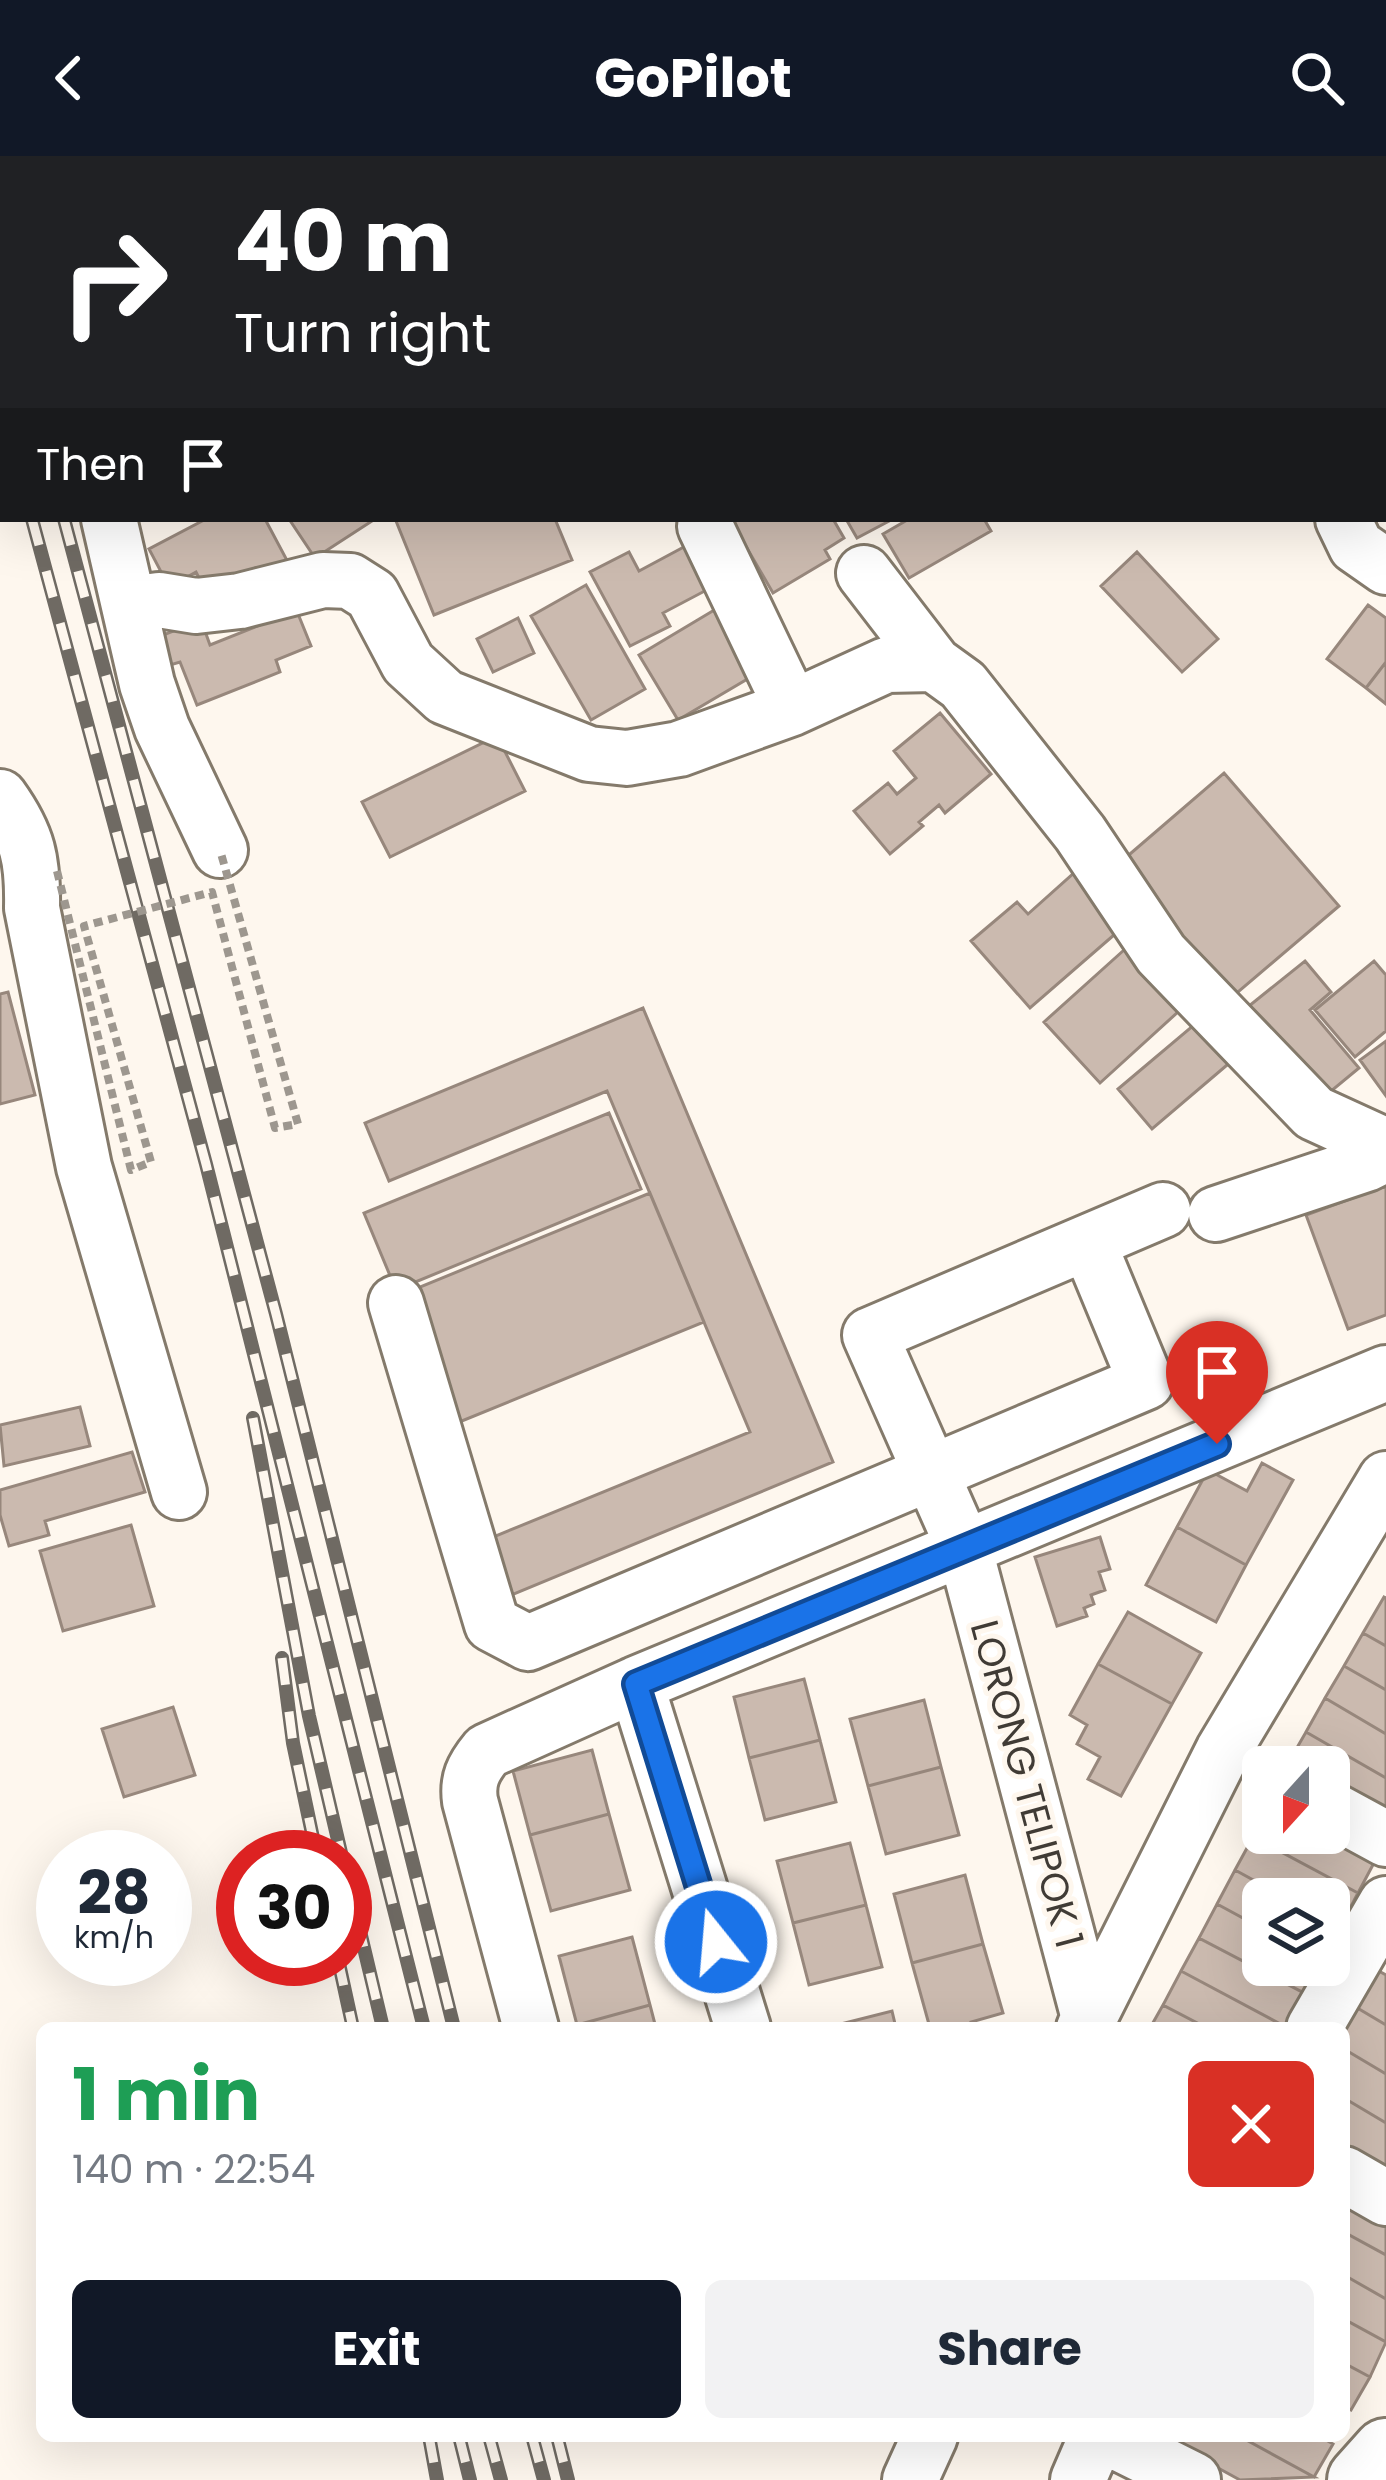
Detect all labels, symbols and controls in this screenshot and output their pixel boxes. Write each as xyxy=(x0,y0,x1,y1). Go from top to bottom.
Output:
text: GoPilot xyxy=(594,40,792,116)
icon: back xyxy=(36,45,102,111)
icon: search xyxy=(1284,45,1350,111)
text: 40 m xyxy=(234,183,452,300)
icon: right xyxy=(36,204,192,360)
text: Turn right xyxy=(234,295,491,371)
icon: arrive xyxy=(170,432,236,498)
text: Then xyxy=(36,433,146,496)
pin xyxy=(1166,1321,1268,1444)
icon: arrive xyxy=(1184,1339,1250,1405)
street label: LORONG TELIPOK 1 xyxy=(957,1614,1097,1954)
north arrow xyxy=(1242,1746,1350,1854)
map controls xyxy=(1242,1746,1350,1986)
speed limit sign: 30 xyxy=(216,1830,372,1986)
text: 28 xyxy=(77,1851,151,1935)
button: layers xyxy=(1242,1878,1350,1986)
position arrow xyxy=(653,1879,779,2005)
text: km/h xyxy=(74,1916,154,1959)
text: 1 min xyxy=(72,2044,260,2145)
button: close xyxy=(1188,2061,1314,2187)
text: 140 m · 22:54 xyxy=(72,2142,315,2197)
button: Exit xyxy=(72,2280,681,2418)
button: Share xyxy=(705,2280,1314,2418)

